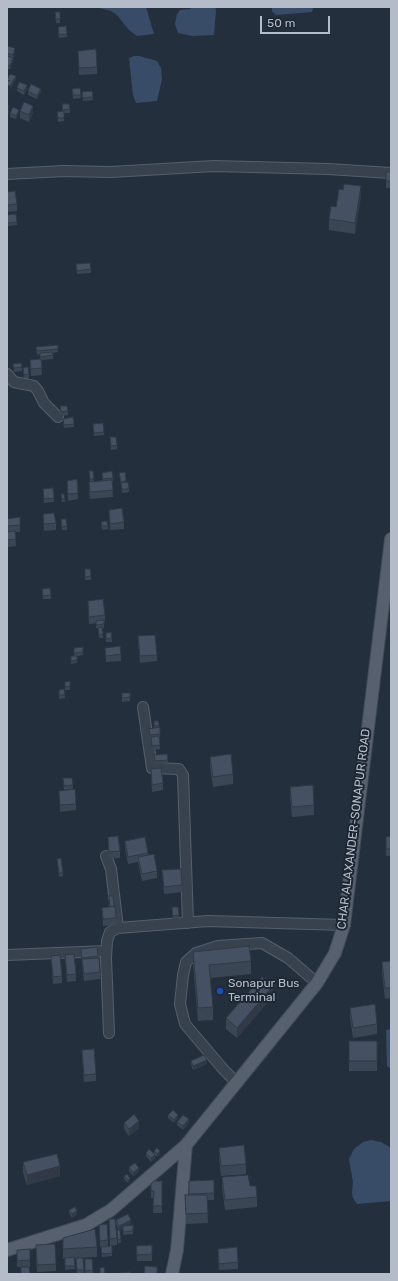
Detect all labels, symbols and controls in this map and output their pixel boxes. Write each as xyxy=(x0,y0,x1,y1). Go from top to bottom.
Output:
scale bar xyxy=(262,8,332,34)
text: 50 m xyxy=(267,16,295,30)
street label: CHAR ALAXANDER-SONAPUR ROAD xyxy=(335,728,373,930)
place label: Sonapur Bus Terminal xyxy=(228,977,299,1005)
marker: Sonapur Bus Terminal xyxy=(215,986,225,996)

